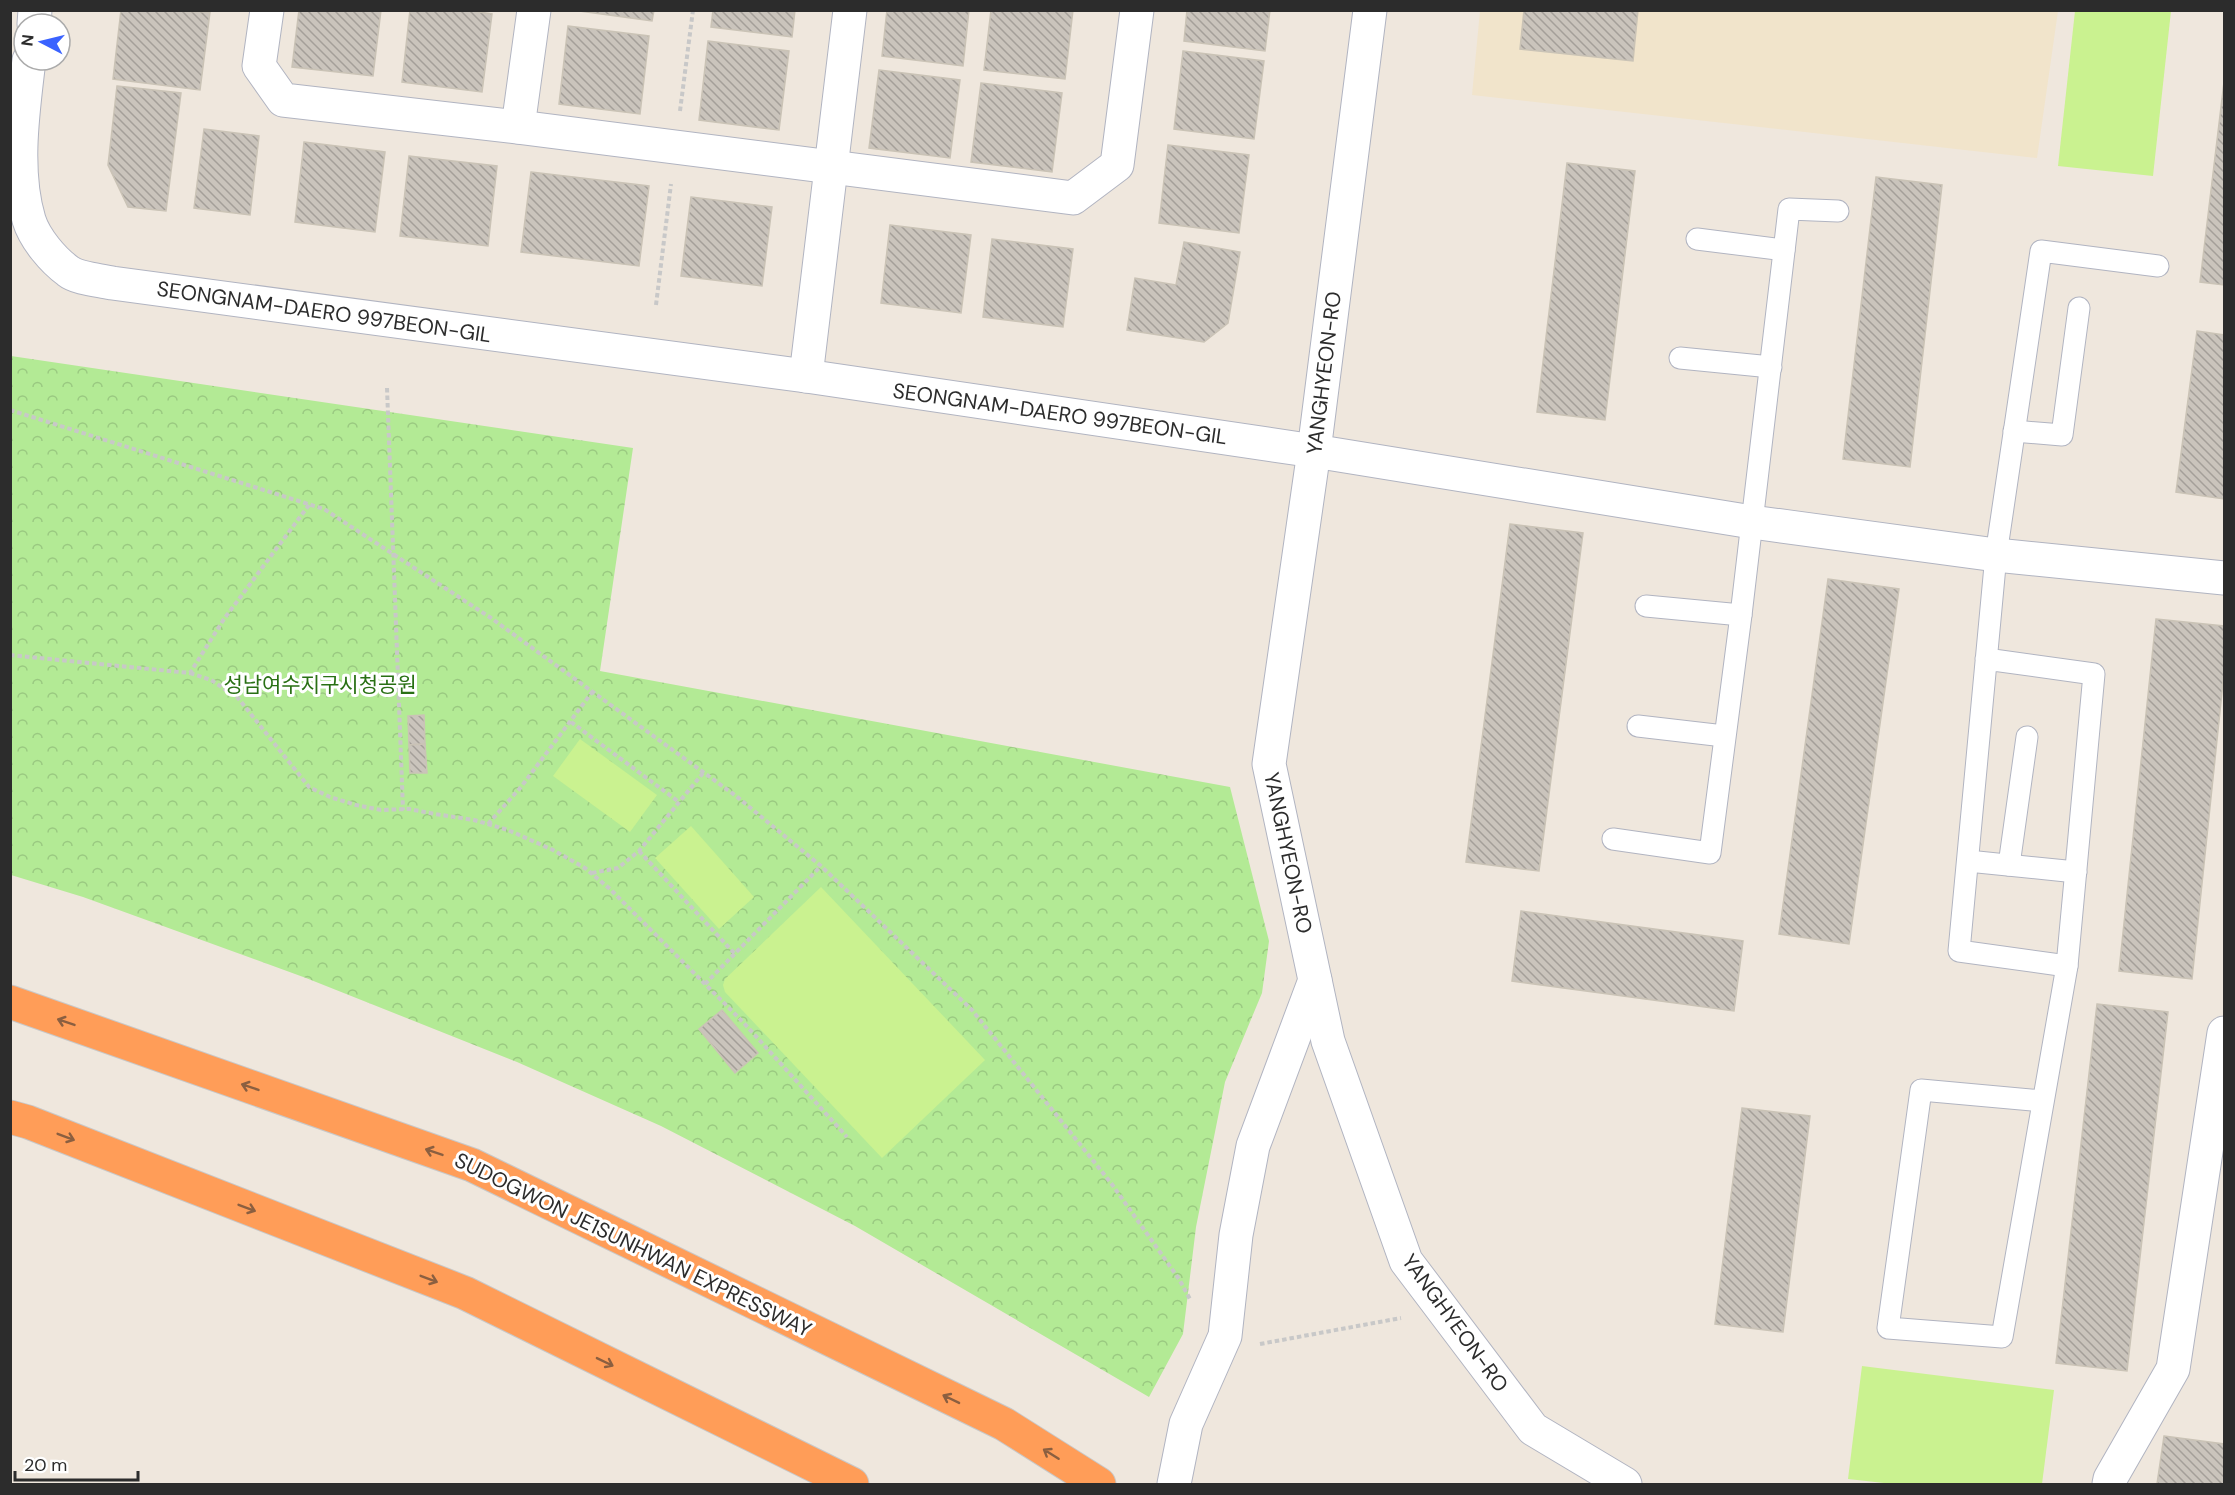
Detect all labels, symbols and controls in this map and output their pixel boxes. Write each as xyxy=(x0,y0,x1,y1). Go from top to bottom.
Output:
north arrow xyxy=(12,12,72,72)
text: N xyxy=(16,33,39,47)
street label: SEONGNAM-DAERO 997BEON-GIL xyxy=(155,275,493,349)
street label: YANGHYEON-RO xyxy=(1300,290,1348,456)
street label: SEONGNAM-DAERO 997BEON-GIL xyxy=(891,377,1229,451)
park label: 성남여수지구시청공원 xyxy=(223,671,417,699)
street label: YANGHYEON-RO xyxy=(1257,770,1319,936)
one-way arrow xyxy=(58,1016,76,1027)
one-way arrow xyxy=(241,1080,260,1091)
one-way arrow xyxy=(56,1132,74,1143)
one-way arrow xyxy=(425,1145,444,1156)
street label: SUDOGWON JE1SUNHWAN EXPRESSWAY xyxy=(450,1146,816,1344)
one-way arrow xyxy=(237,1203,256,1214)
street label: YANGHYEON-RO xyxy=(1395,1248,1515,1398)
one-way arrow xyxy=(419,1274,438,1285)
one-way arrow xyxy=(596,1356,613,1368)
one-way arrow xyxy=(942,1392,960,1404)
scale bar xyxy=(15,1444,138,1482)
one-way arrow xyxy=(1043,1448,1060,1461)
text: 20 m xyxy=(24,1453,67,1477)

